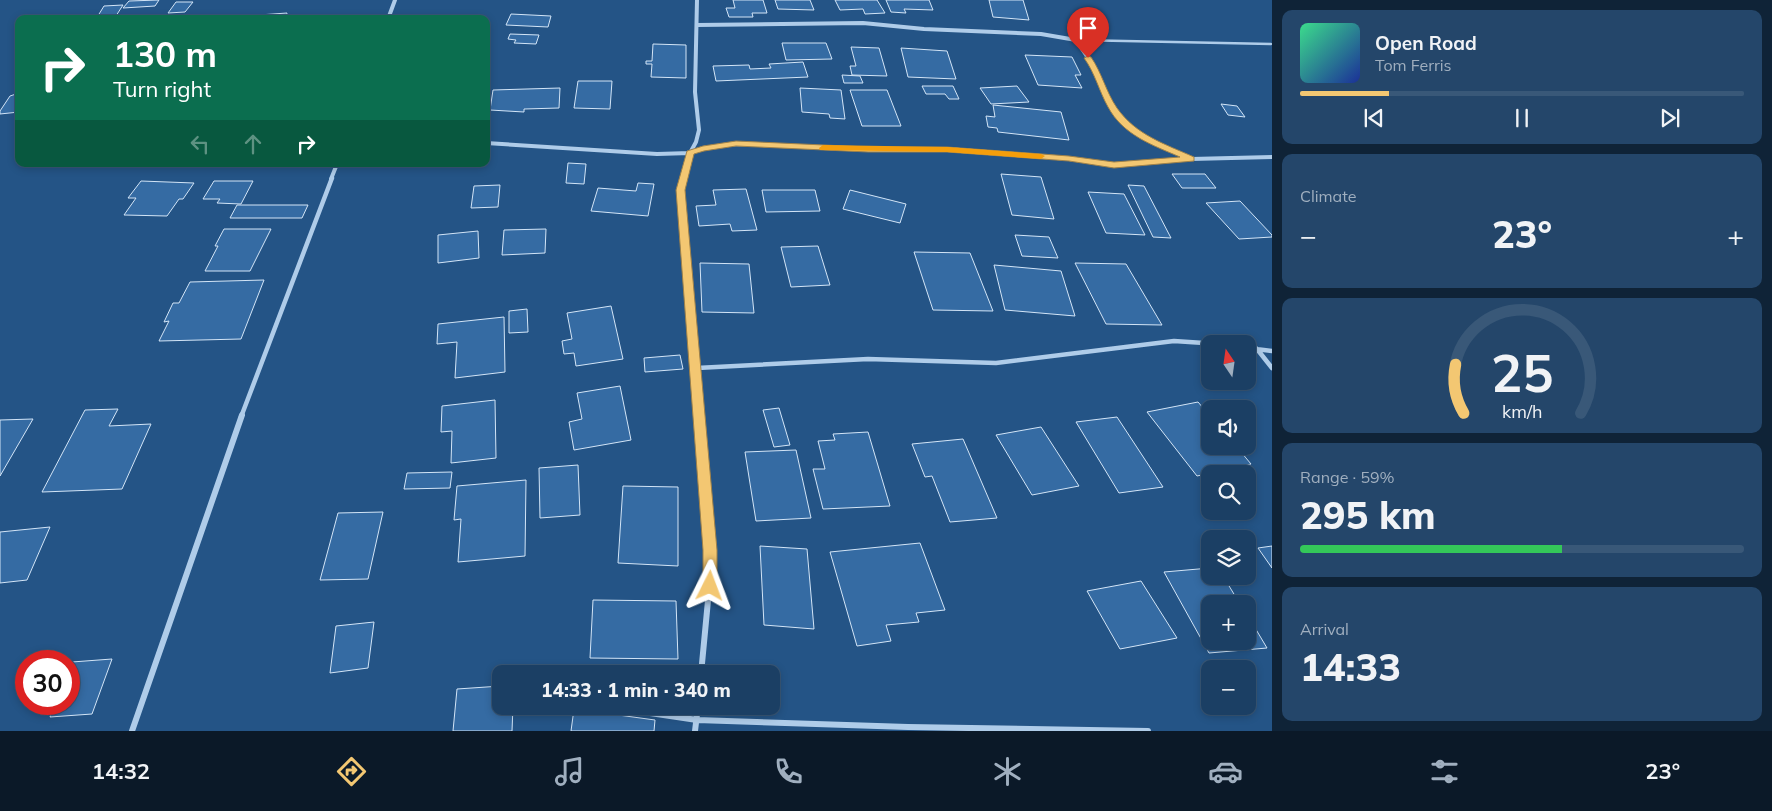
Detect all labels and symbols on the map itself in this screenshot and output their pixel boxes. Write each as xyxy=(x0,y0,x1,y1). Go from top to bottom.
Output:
pin xyxy=(1067,7,1109,58)
north arrow xyxy=(1201,335,1256,390)
position arrow xyxy=(683,559,735,611)
speed limit sign: 30 xyxy=(15,650,80,715)

